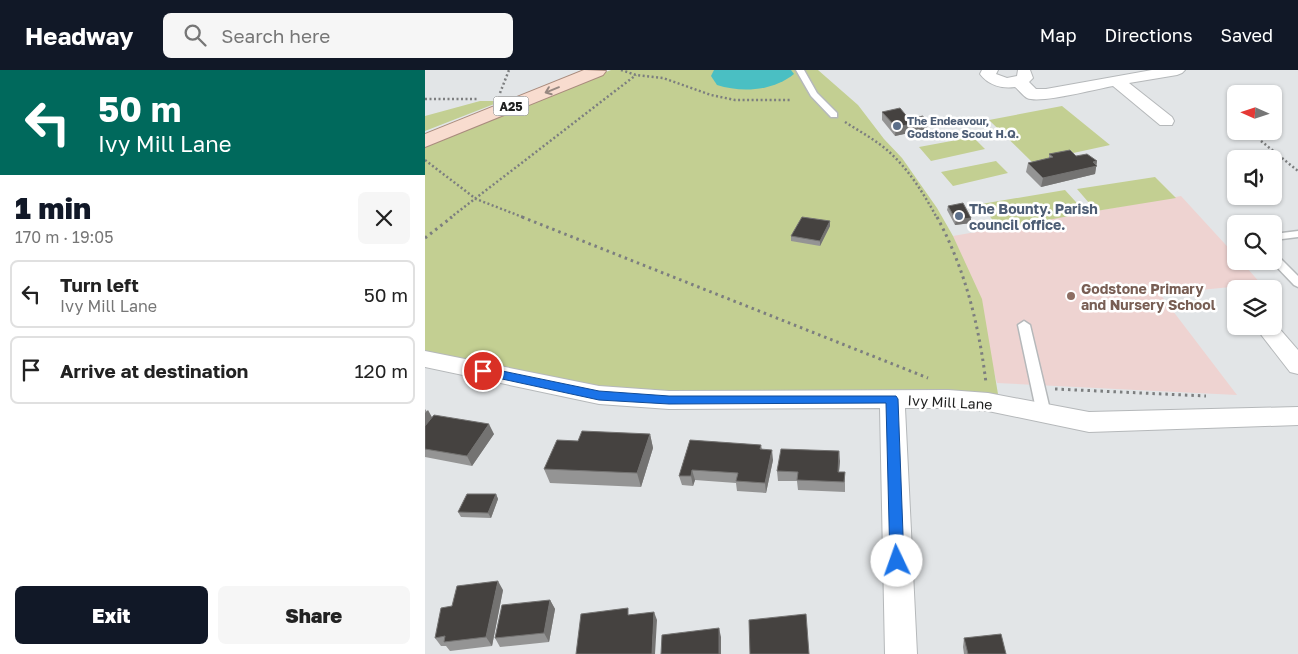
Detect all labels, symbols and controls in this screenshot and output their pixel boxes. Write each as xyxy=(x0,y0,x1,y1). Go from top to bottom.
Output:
search box xyxy=(163,13,513,58)
text: Headway xyxy=(25,21,133,50)
icon: search xyxy=(181,21,209,49)
text: Search here xyxy=(221,24,330,47)
text: Map xyxy=(1040,24,1076,46)
text: Directions xyxy=(1104,24,1192,46)
text: Saved xyxy=(1220,24,1273,46)
one-way arrow xyxy=(545,85,560,95)
north arrow xyxy=(1227,85,1283,140)
map controls xyxy=(1227,85,1282,335)
text: 50 m xyxy=(98,88,181,130)
icon: left xyxy=(15,90,80,155)
road number: A25 xyxy=(493,97,529,116)
place label: The Endeavour, Godstone Scout H.Q. xyxy=(907,114,1019,140)
marker: The Endeavour, Godstone Scout H.Q. xyxy=(891,120,903,132)
text: Ivy Mill Lane xyxy=(98,130,232,157)
button: sound xyxy=(1227,150,1282,205)
text: 1 min xyxy=(15,190,91,226)
button: close xyxy=(358,192,410,244)
place label: The Bounty. Parish council office. xyxy=(969,200,1098,233)
marker: The Bounty. Parish council office. xyxy=(953,210,965,222)
button: search xyxy=(1227,215,1282,270)
text: 170 m · 19:05 xyxy=(15,227,114,247)
text: Turn left xyxy=(60,273,139,296)
icon: left xyxy=(17,280,45,308)
place label: Godstone Primary and Nursery School xyxy=(1081,280,1216,313)
button: layers xyxy=(1227,280,1282,335)
text: 50 m xyxy=(364,283,408,306)
marker: Godstone Primary and Nursery School xyxy=(1065,290,1077,302)
text: Ivy Mill Lane xyxy=(60,296,157,316)
pin xyxy=(462,350,504,392)
icon: arrive xyxy=(17,356,45,384)
icon: arrive xyxy=(469,357,497,385)
text: Arrive at destination xyxy=(60,359,248,382)
text: 120 m xyxy=(354,359,408,382)
street label: Ivy Mill Lane xyxy=(907,391,993,413)
position arrow xyxy=(870,534,922,586)
button: Exit xyxy=(15,586,208,644)
button: Share xyxy=(218,586,410,644)

